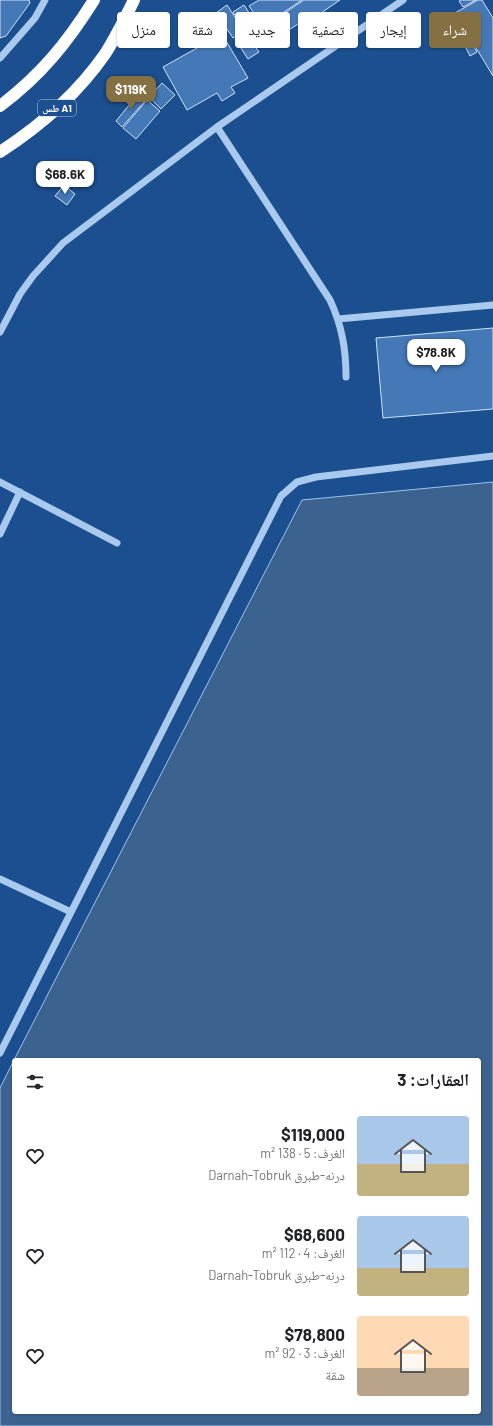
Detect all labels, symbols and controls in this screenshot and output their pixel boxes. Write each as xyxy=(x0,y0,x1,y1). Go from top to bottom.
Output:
chip: منزل xyxy=(117,12,170,48)
chip: شقة xyxy=(178,12,227,48)
chip: جديد xyxy=(235,12,290,48)
chip: تصفية xyxy=(298,12,358,48)
chip: إيجار xyxy=(366,12,421,48)
chip: شراء xyxy=(429,12,481,48)
pin: $119K xyxy=(103,76,159,110)
text: $119K xyxy=(115,81,147,97)
road number: طس A1 xyxy=(38,100,76,116)
pin: $68.6K xyxy=(32,161,98,195)
text: $68.6K xyxy=(45,166,85,182)
pin: $78.8K xyxy=(403,339,469,373)
text: $78.8K xyxy=(416,344,456,360)
text: العقارات: 3 xyxy=(397,1069,469,1089)
icon: filters xyxy=(24,1071,46,1093)
text: $119,000 xyxy=(281,1124,345,1144)
icon: home xyxy=(389,1132,437,1180)
icon: heart xyxy=(24,1145,46,1167)
text: الغرف: 5 · 138 m² xyxy=(260,1145,345,1161)
text: درنه-طبرق Darnah-Tobruk xyxy=(208,1167,345,1183)
text: $68,600 xyxy=(284,1224,345,1244)
icon: home xyxy=(389,1232,437,1280)
icon: heart xyxy=(24,1245,46,1267)
text: الغرف: 4 · 112 m² xyxy=(262,1245,345,1261)
text: درنه-طبرق Darnah-Tobruk xyxy=(208,1267,345,1283)
text: $78,800 xyxy=(285,1324,345,1344)
icon: home xyxy=(389,1332,437,1380)
icon: heart xyxy=(24,1345,46,1367)
text: الغرف: 3 · 92 m² xyxy=(264,1345,345,1361)
text: شقة xyxy=(326,1367,345,1383)

